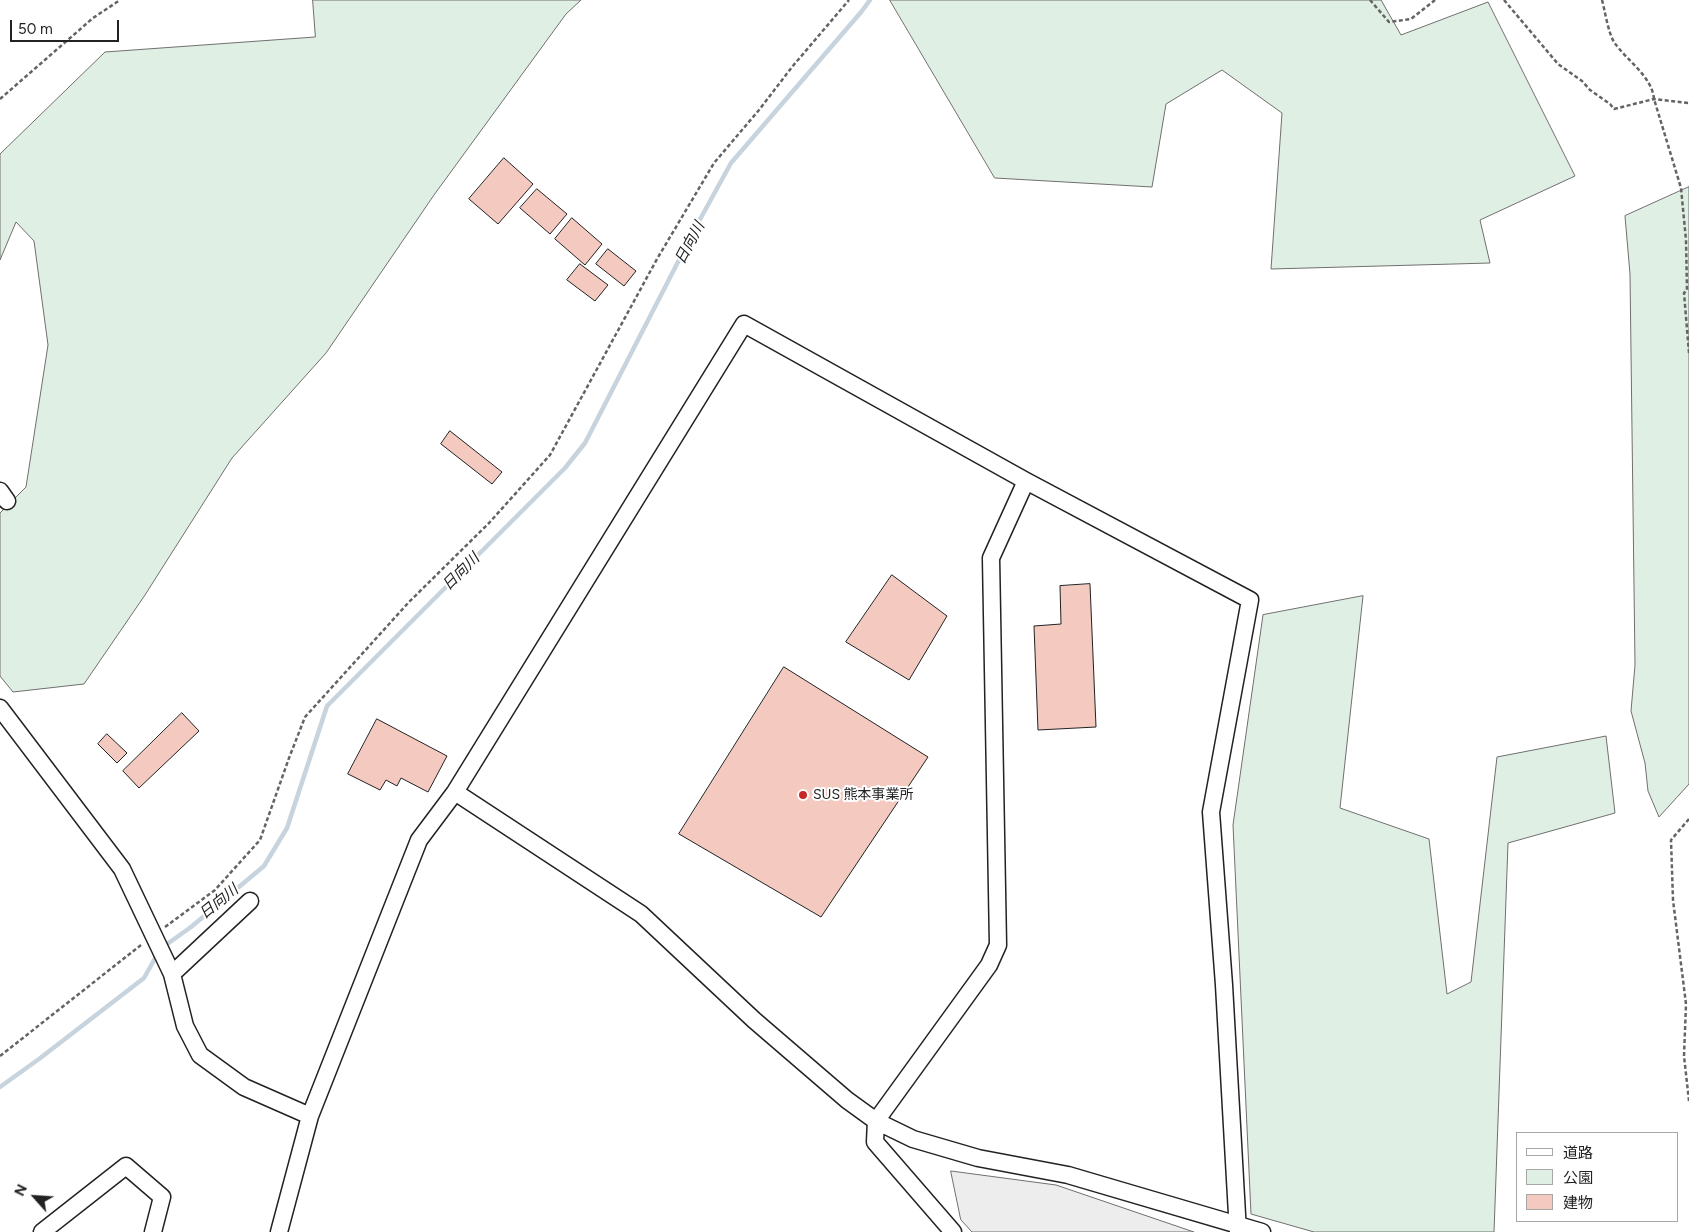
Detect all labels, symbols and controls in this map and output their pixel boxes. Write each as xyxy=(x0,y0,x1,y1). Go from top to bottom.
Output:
scale bar xyxy=(12,10,121,42)
text: 50 m xyxy=(18,20,53,38)
water label: 日向川 xyxy=(671,219,709,267)
water label: 日向川 xyxy=(439,550,483,594)
place label: SUS 熊本事業所 xyxy=(813,787,914,803)
marker: SUS 熊本事業所 xyxy=(797,789,809,801)
water label: 日向川 xyxy=(196,881,242,923)
legend xyxy=(1516,1132,1679,1222)
text: 道路 xyxy=(1563,1144,1593,1162)
text: 公園 xyxy=(1563,1169,1593,1187)
north arrow xyxy=(10,1172,60,1222)
text: N xyxy=(11,1182,31,1199)
text: 建物 xyxy=(1563,1194,1593,1212)

